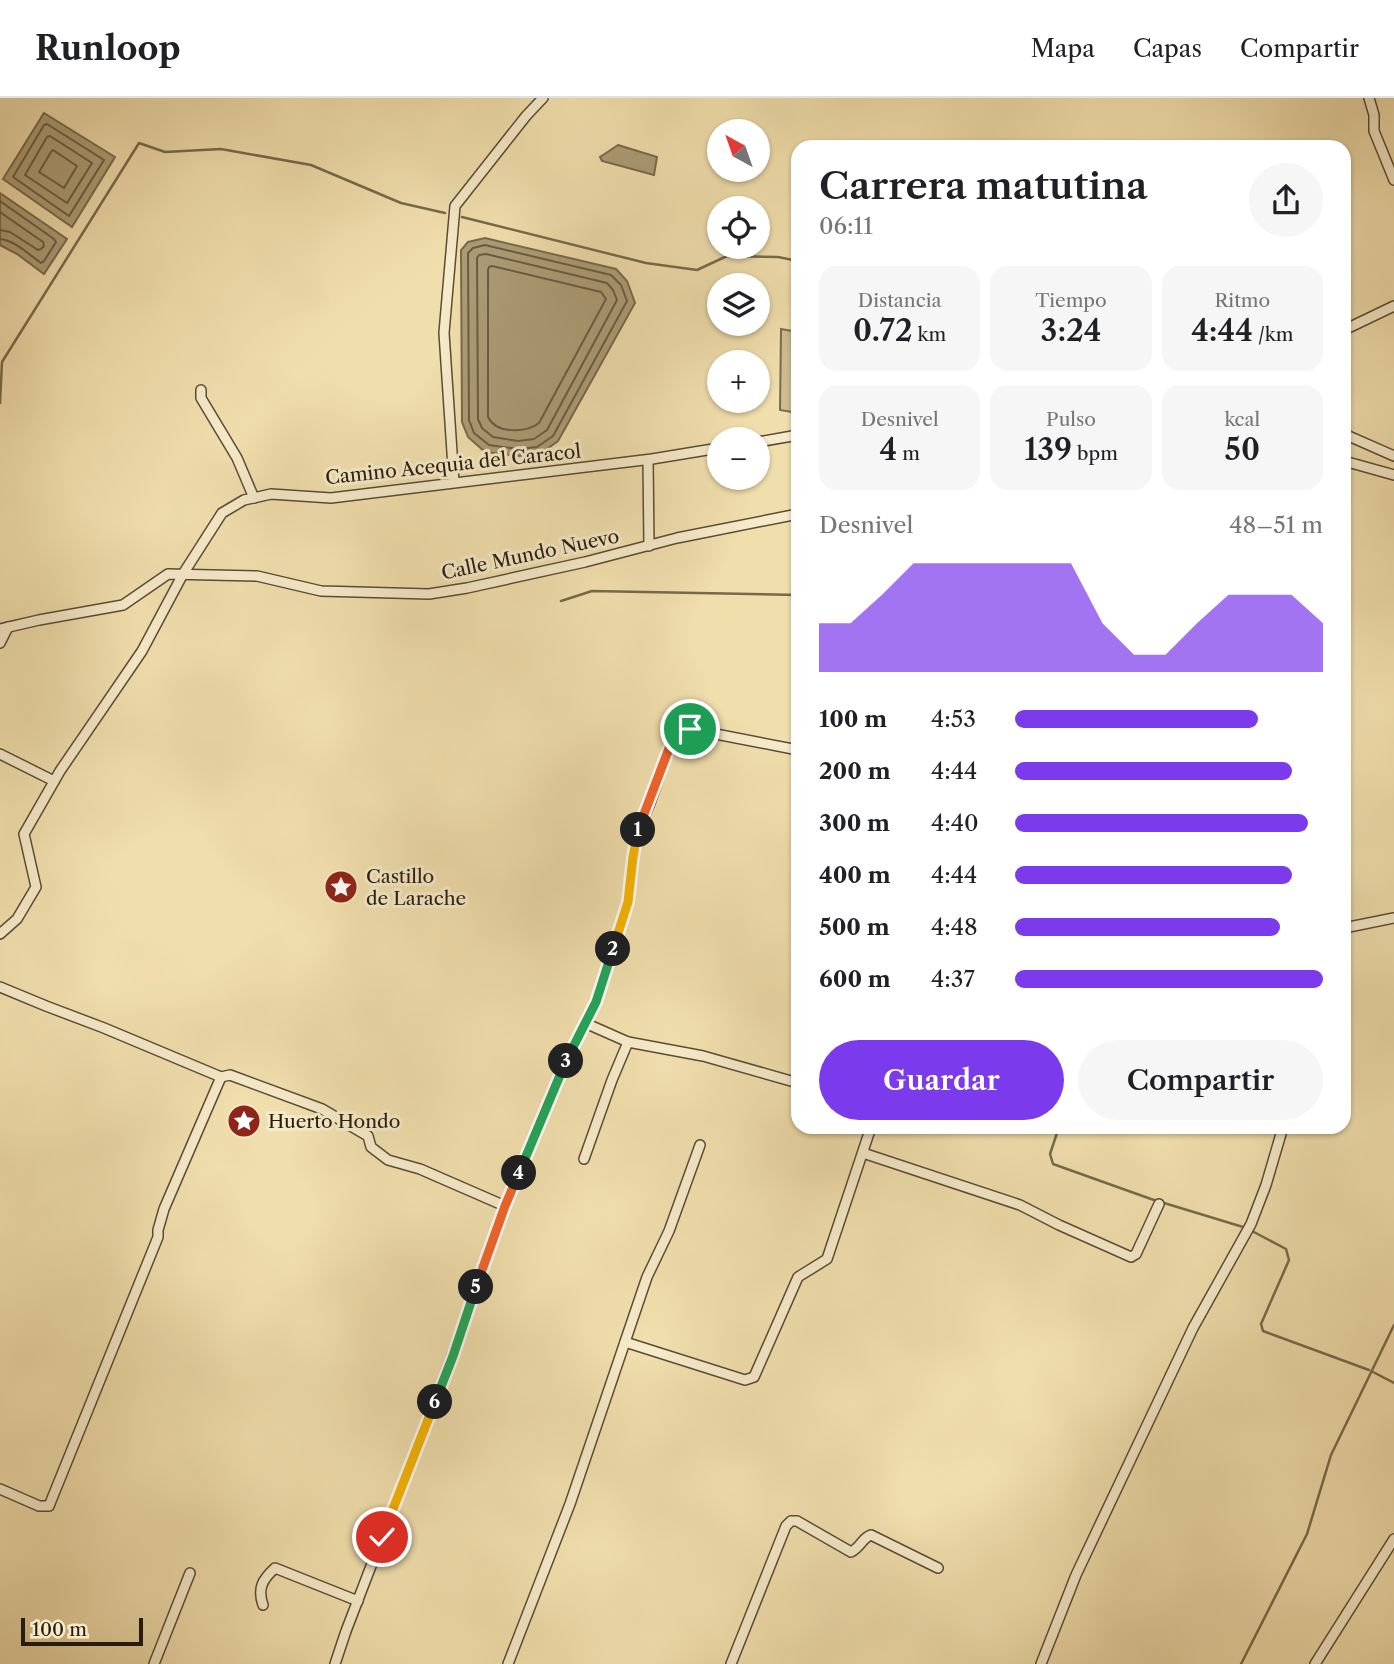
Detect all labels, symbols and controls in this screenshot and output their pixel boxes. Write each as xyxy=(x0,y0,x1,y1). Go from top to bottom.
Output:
text: Runloop xyxy=(35,28,181,69)
text: Mapa xyxy=(1031,34,1095,63)
text: Capas xyxy=(1133,34,1202,63)
text: Compartir xyxy=(1240,34,1359,63)
north arrow xyxy=(707,119,770,182)
map controls xyxy=(707,119,770,490)
text: Carrera matutina xyxy=(819,162,1148,209)
button: share xyxy=(1249,163,1323,237)
button: locate xyxy=(707,196,770,259)
text: 06:11 xyxy=(819,212,873,240)
button: layers xyxy=(707,273,770,336)
text: Distancia xyxy=(858,289,942,312)
text: Tiempo xyxy=(1035,289,1107,312)
text: Ritmo xyxy=(1214,289,1270,312)
text: 0.72 xyxy=(853,312,912,349)
text: 3:24 xyxy=(1041,312,1101,349)
text: 4:44 xyxy=(1191,312,1253,349)
text: km xyxy=(912,323,946,346)
text: /km xyxy=(1253,323,1293,346)
button: + xyxy=(707,350,770,413)
text: Desnivel xyxy=(861,408,939,431)
text: Pulso xyxy=(1046,408,1096,431)
text: kcal xyxy=(1224,408,1260,431)
button: − xyxy=(707,427,770,490)
text: 4 xyxy=(879,431,897,468)
text: 139 xyxy=(1024,431,1072,468)
text: 50 xyxy=(1225,431,1260,468)
street label: Camino Acequia del Caracol xyxy=(324,440,582,489)
text: m xyxy=(897,442,920,465)
text: bpm xyxy=(1072,442,1118,465)
text: Desnivel xyxy=(819,511,913,539)
text: 48–51 m xyxy=(1229,511,1323,539)
street label: Calle Mundo Nuevo xyxy=(439,524,621,585)
pin xyxy=(660,699,720,759)
text: 100 m xyxy=(819,705,887,733)
text: 4:53 xyxy=(931,705,976,733)
icon: arrive xyxy=(671,710,709,748)
text: 200 m xyxy=(819,757,891,785)
text: 4:44 xyxy=(931,757,977,785)
text: 300 m xyxy=(819,809,890,837)
text: 4:40 xyxy=(931,809,979,837)
pin: 1 xyxy=(620,812,656,848)
text: 1 xyxy=(633,818,642,841)
text: 400 m xyxy=(819,861,891,889)
text: 4:44 xyxy=(931,861,977,889)
place label: Castillo de Larache xyxy=(366,865,466,910)
place icon: Castillo de Larache xyxy=(322,868,360,906)
text: 500 m xyxy=(819,913,890,941)
text: 4:48 xyxy=(931,913,978,941)
pin: 2 xyxy=(596,932,630,966)
text: 2 xyxy=(607,937,618,960)
text: 600 m xyxy=(819,965,891,993)
text: 4:37 xyxy=(931,965,975,993)
button: Guardar xyxy=(819,1040,1064,1120)
button: Compartir xyxy=(1078,1040,1323,1120)
pin: 3 xyxy=(548,1044,584,1079)
text: 3 xyxy=(560,1049,571,1072)
place icon: Huerto Hondo xyxy=(225,1102,263,1140)
place label: Huerto Hondo xyxy=(268,1110,400,1133)
pin: 4 xyxy=(502,1156,536,1190)
text: 4 xyxy=(513,1161,524,1184)
pin: 5 xyxy=(458,1270,494,1304)
text: 5 xyxy=(470,1275,481,1298)
pin: 6 xyxy=(418,1384,452,1420)
text: 6 xyxy=(429,1390,440,1413)
pin xyxy=(352,1507,412,1567)
icon: check xyxy=(363,1518,401,1556)
scale bar xyxy=(21,1615,144,1647)
text: 100 m xyxy=(32,1618,87,1641)

